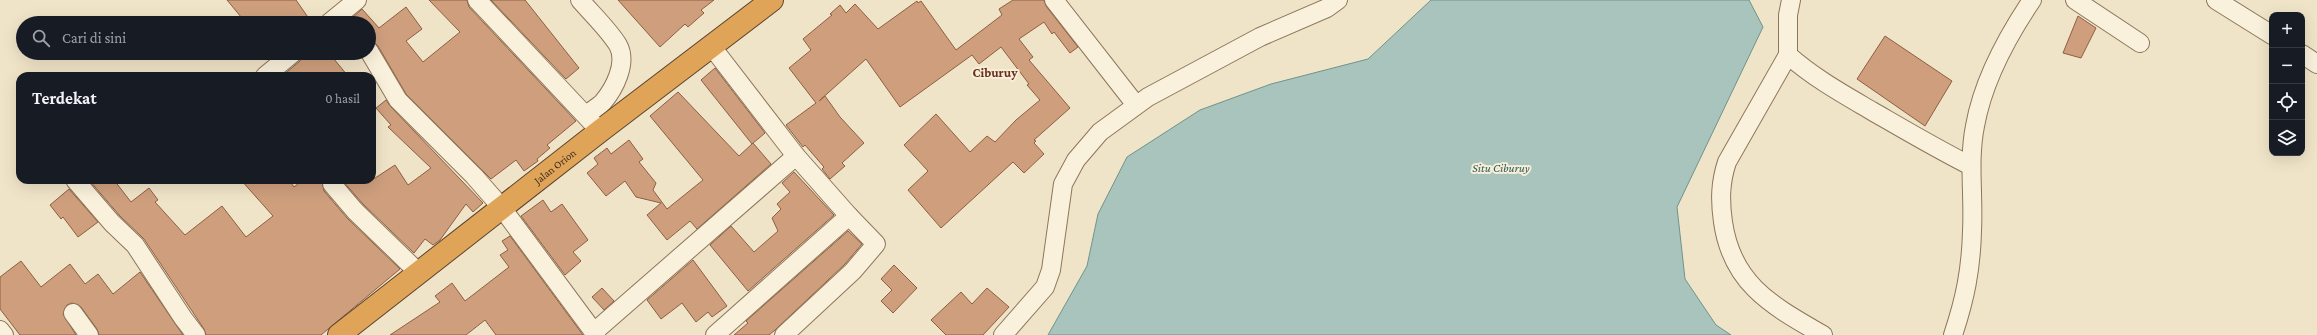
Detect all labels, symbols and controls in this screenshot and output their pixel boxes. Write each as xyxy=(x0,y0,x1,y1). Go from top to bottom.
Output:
map controls xyxy=(2269,12,2305,156)
button: + xyxy=(2269,12,2305,48)
search box xyxy=(16,16,376,60)
icon: search xyxy=(30,27,52,49)
text: Cari di sini xyxy=(62,30,126,46)
button: − xyxy=(2269,48,2305,84)
district label: Ciburuy xyxy=(972,65,1018,80)
button: locate xyxy=(2269,84,2305,120)
text: Terdekat xyxy=(32,89,97,108)
text: 0 hasil xyxy=(325,91,360,106)
button: layers xyxy=(2269,120,2305,156)
street label: Jalan Orion xyxy=(531,146,578,188)
water label: Situ Ciburuy xyxy=(1472,161,1530,175)

